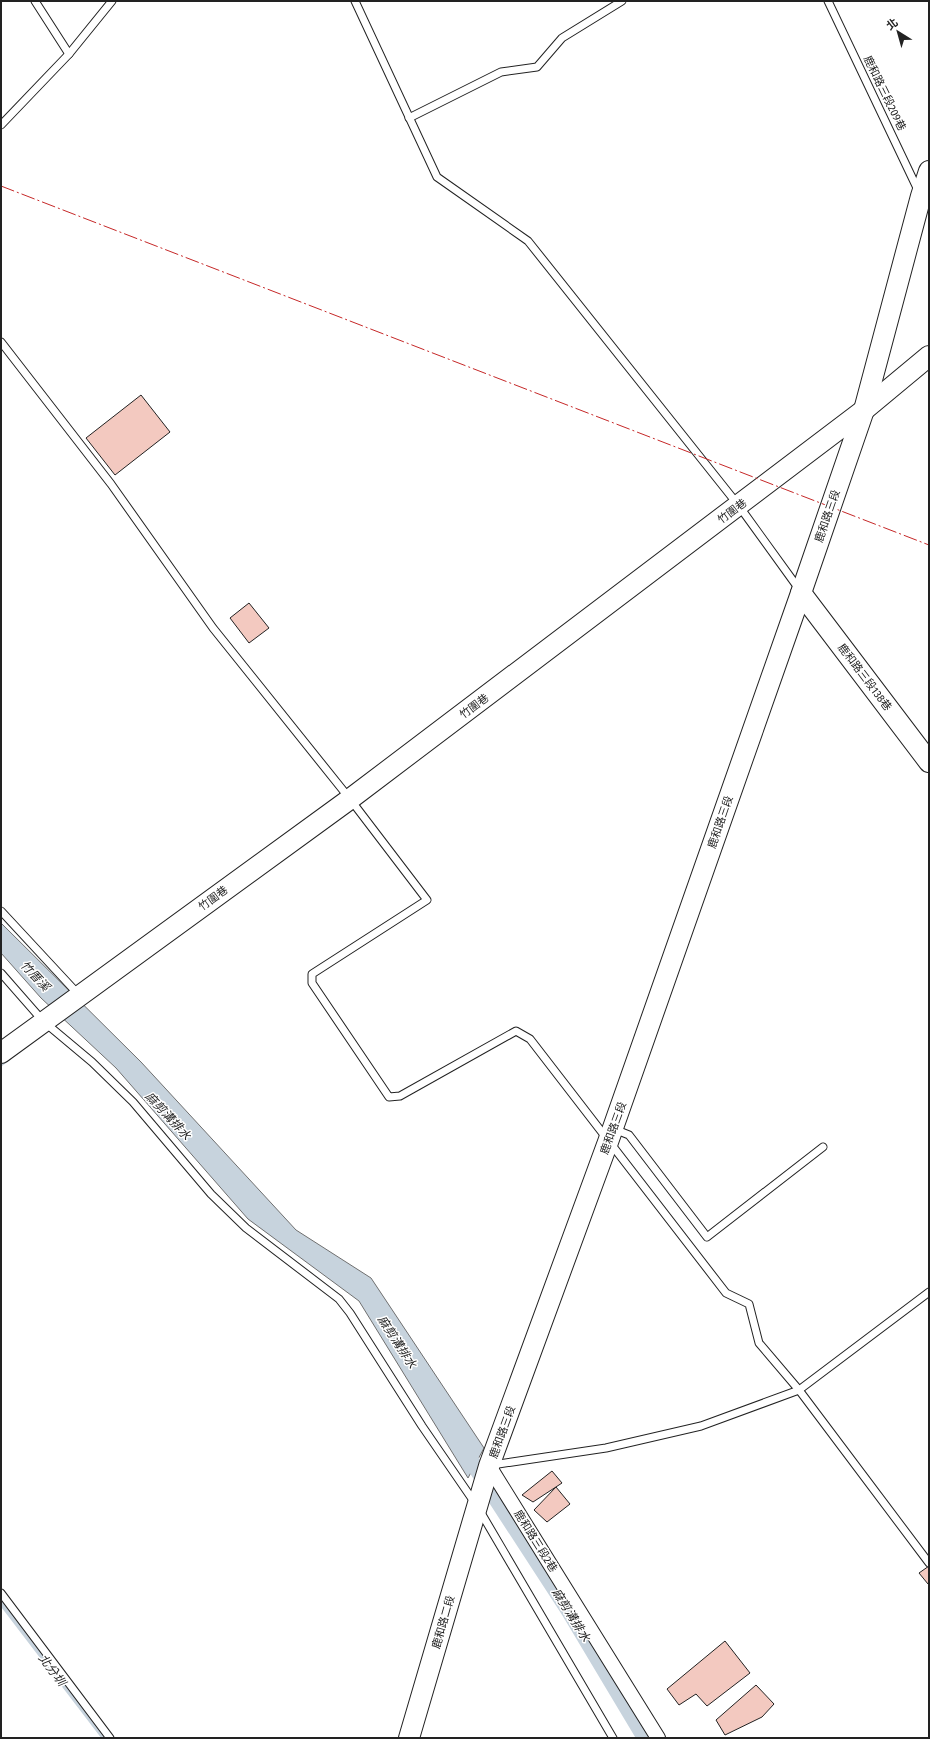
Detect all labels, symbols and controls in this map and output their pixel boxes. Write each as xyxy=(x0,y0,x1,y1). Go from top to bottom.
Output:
north arrow xyxy=(878,12,918,52)
text: 北 xyxy=(884,16,901,33)
street label: 鹿和路三段209巷 xyxy=(861,54,908,133)
street label: 鹿和路三段 xyxy=(812,488,843,544)
street label: 竹圍巷 xyxy=(715,496,749,527)
street label: 鹿和路三段138巷 xyxy=(835,641,894,713)
street label: 竹圍巷 xyxy=(457,691,491,722)
street label: 鹿和路三段 xyxy=(705,794,736,850)
street label: 竹圍巷 xyxy=(196,883,230,913)
water label: 竹厝溪 xyxy=(18,958,54,995)
water label: 麻剪溝排水 xyxy=(142,1089,194,1143)
street label: 鹿和路三段 xyxy=(598,1100,629,1156)
water label: 麻剪溝排水 xyxy=(375,1313,420,1372)
street label: 鹿和路三段 xyxy=(487,1404,518,1460)
street label: 鹿和路三段2巷 xyxy=(511,1508,560,1575)
water label: 麻剪溝排水 xyxy=(549,1586,593,1645)
street label: 鹿和路二段 xyxy=(430,1594,457,1650)
water label: 北分圳 xyxy=(36,1651,70,1690)

